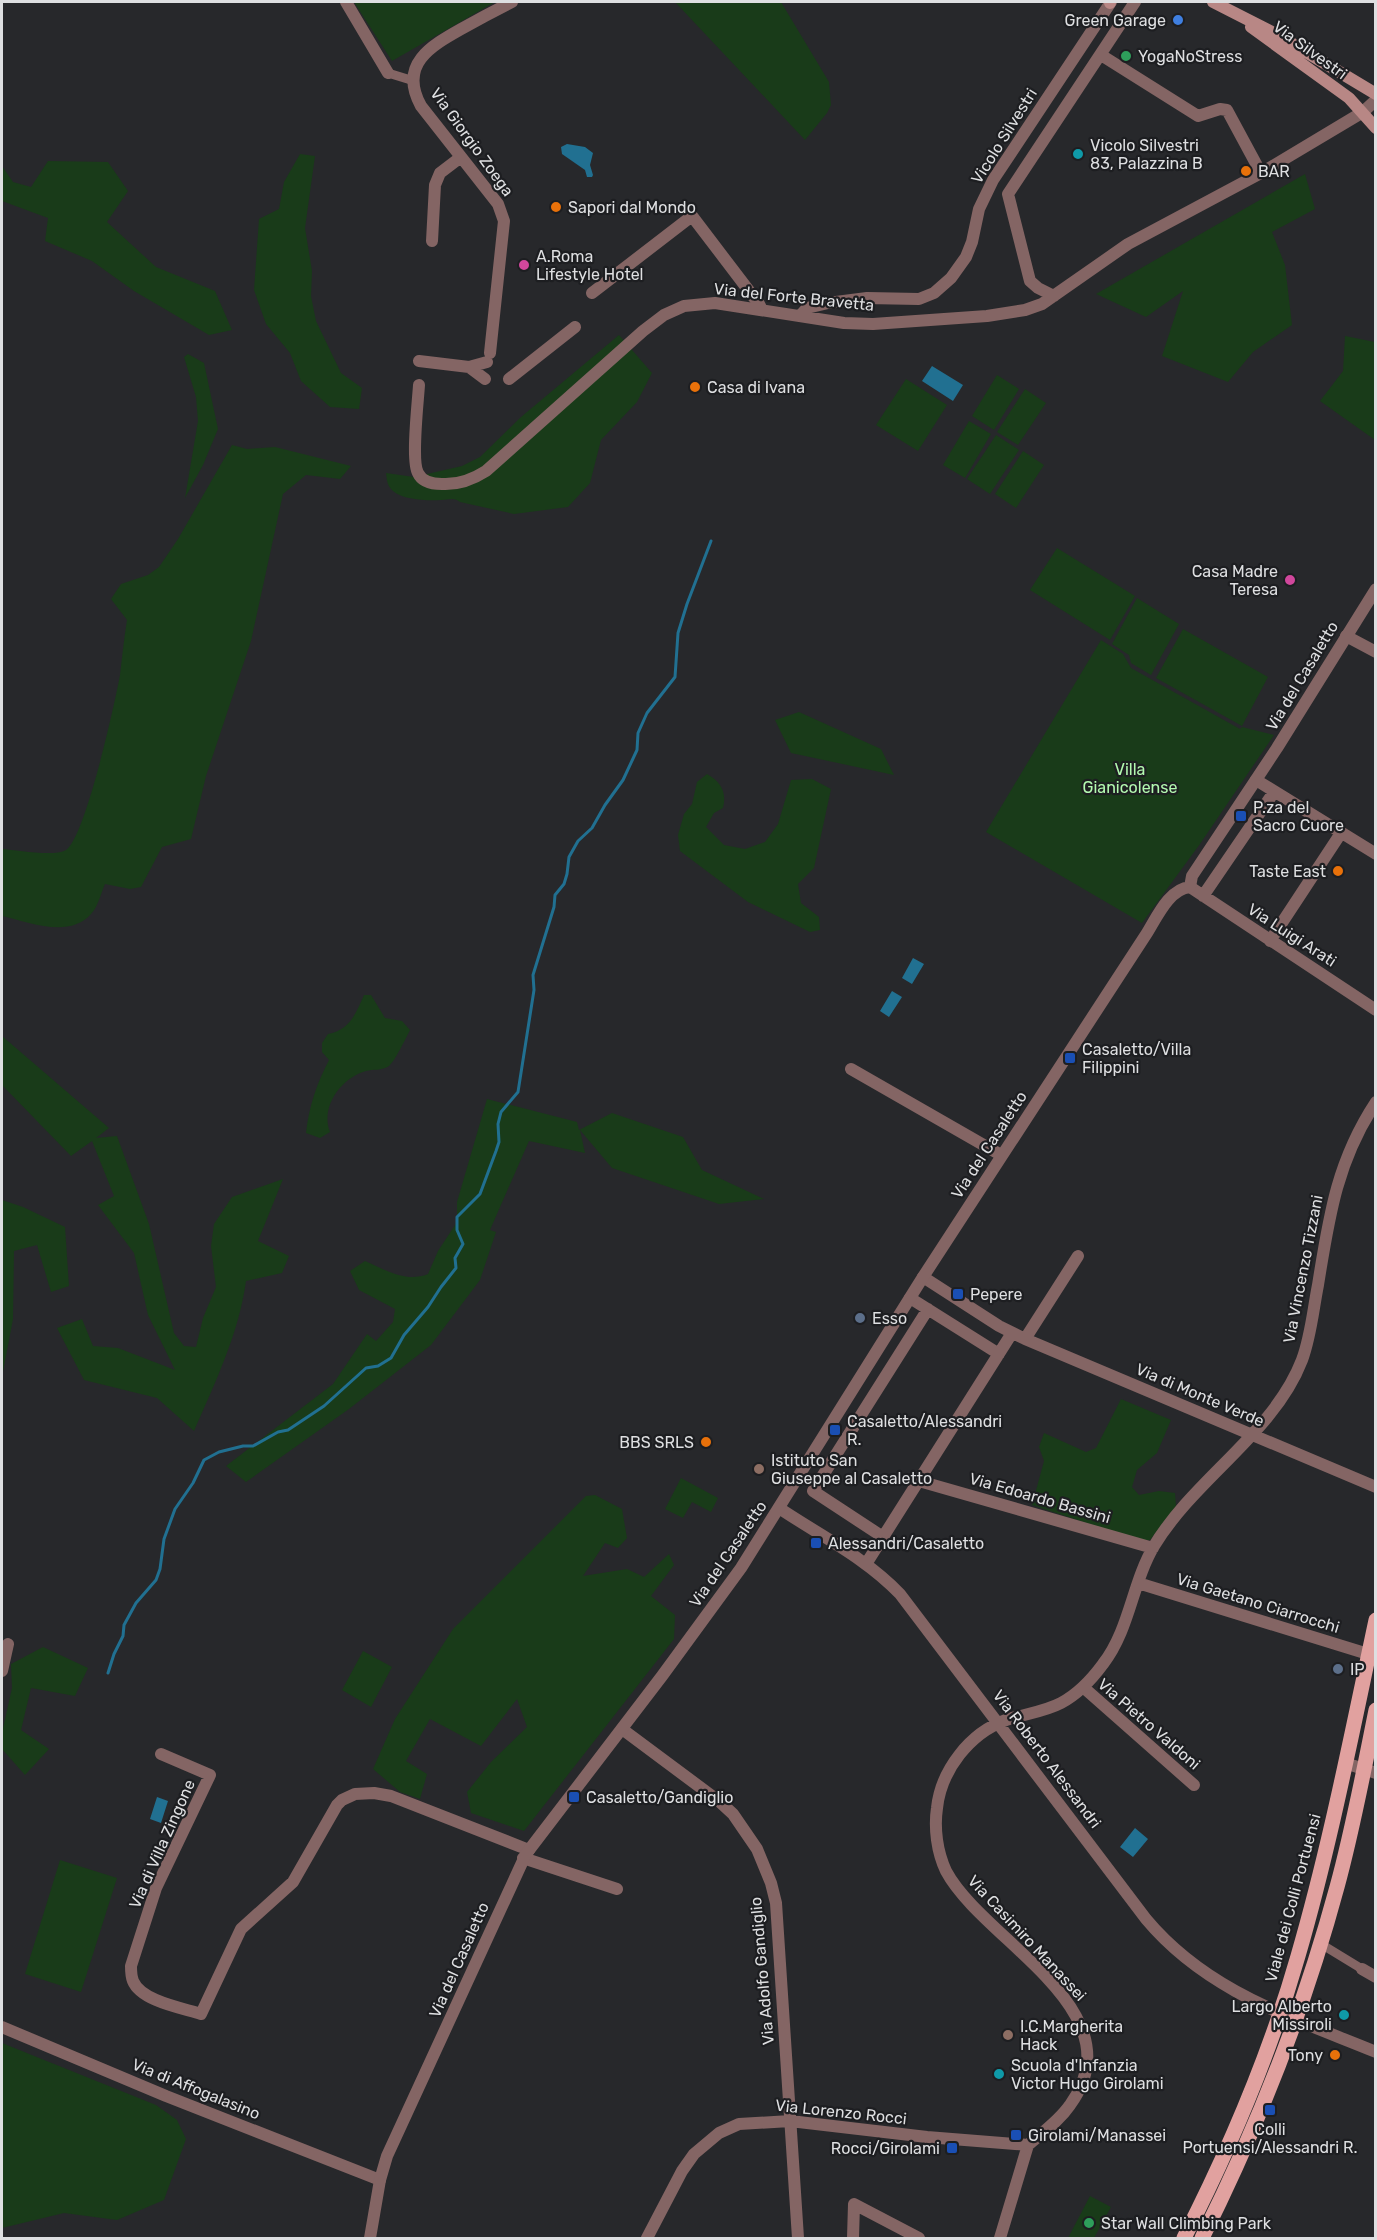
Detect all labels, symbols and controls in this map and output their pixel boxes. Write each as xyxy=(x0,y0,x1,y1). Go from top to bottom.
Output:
place label: Green Garage xyxy=(1065,11,1166,30)
marker: Green Garage xyxy=(1171,13,1185,27)
street label: Via Silvestri xyxy=(1269,17,1351,83)
place label: YogaNoStress xyxy=(1138,47,1242,66)
marker: YogaNoStress xyxy=(1119,49,1133,63)
street label: Via Giorgio Zoega xyxy=(426,84,518,200)
street label: Vicolo Silvestri xyxy=(967,85,1041,187)
place label: Vicolo Silvestri 83, Palazzina B xyxy=(1090,136,1203,173)
marker: Vicolo Silvestri 83, Palazzina B xyxy=(1071,147,1085,161)
place label: BAR xyxy=(1258,162,1290,181)
marker: BAR xyxy=(1239,164,1253,178)
place label: Sapori dal Mondo xyxy=(568,198,696,217)
marker: Sapori dal Mondo xyxy=(549,200,563,214)
place label: A.Roma Lifestyle Hotel xyxy=(536,247,643,284)
marker: A.Roma Lifestyle Hotel xyxy=(517,258,531,272)
street label: Via del Forte Bravetta xyxy=(713,279,875,315)
place label: Casa di Ivana xyxy=(707,378,805,397)
marker: Casa di Ivana xyxy=(688,380,702,394)
place label: Casa Madre Teresa xyxy=(1192,562,1278,599)
marker: Casa Madre Teresa xyxy=(1283,573,1297,587)
street label: Via del Casaletto xyxy=(1262,618,1342,734)
park label: Villa Gianicolense xyxy=(1083,760,1177,797)
place label: P.za del Sacro Cuore xyxy=(1253,798,1344,835)
marker: P.za del Sacro Cuore xyxy=(1234,809,1248,823)
place label: Taste East xyxy=(1249,862,1326,881)
marker: Taste East xyxy=(1331,864,1345,878)
street label: Via Luigi Arati xyxy=(1244,899,1340,971)
place label: Casaletto/Villa Filippini xyxy=(1082,1040,1191,1077)
marker: Casaletto/Villa Filippini xyxy=(1063,1051,1077,1065)
street label: Via del Casaletto xyxy=(947,1088,1031,1202)
street label: Via Vincenzo Tizzani xyxy=(1279,1193,1327,1345)
place label: Pepere xyxy=(970,1285,1023,1304)
marker: Pepere xyxy=(951,1287,965,1301)
place label: Esso xyxy=(872,1309,907,1328)
marker: Esso xyxy=(853,1311,867,1325)
street label: Via di Monte Verde xyxy=(1133,1359,1267,1431)
place label: Casaletto/Alessandri R. xyxy=(847,1412,1002,1449)
marker: Casaletto/Alessandri R. xyxy=(828,1423,842,1437)
place label: BBS SRLS xyxy=(619,1433,694,1452)
marker: BBS SRLS xyxy=(699,1435,713,1449)
place label: Istituto San Giuseppe al Casaletto xyxy=(771,1451,932,1488)
marker: Istituto San Giuseppe al Casaletto xyxy=(752,1462,766,1476)
street label: Via Edoardo Bassini xyxy=(967,1469,1113,1527)
street label: Via del Casaletto xyxy=(685,1497,771,1611)
place label: Alessandri/Casaletto xyxy=(828,1534,984,1553)
marker: Alessandri/Casaletto xyxy=(809,1536,823,1550)
street label: Via Gaetano Ciarrocchi xyxy=(1174,1569,1342,1637)
place label: IP xyxy=(1350,1660,1365,1679)
marker: IP xyxy=(1331,1662,1345,1676)
street label: Via Pietro Valdoni xyxy=(1094,1674,1204,1774)
street label: Via Roberto Alessandri xyxy=(989,1686,1105,1832)
street label: Via di Villa Zingone xyxy=(125,1776,199,1912)
place label: Casaletto/Gandiglio xyxy=(586,1788,733,1807)
marker: Casaletto/Gandiglio xyxy=(567,1790,581,1804)
street label: Viale dei Colli Portuensi xyxy=(1261,1812,1325,1984)
street label: Via Casimiro Manassei xyxy=(964,1871,1090,2005)
street label: Via Adolfo Gandiglio xyxy=(746,1896,778,2046)
street label: Via del Casaletto xyxy=(425,1899,493,2021)
place label: Largo Alberto Missiroli xyxy=(1231,1997,1332,2034)
marker: Largo Alberto Missiroli xyxy=(1337,2008,1351,2022)
place label: I.C.Margherita Hack xyxy=(1020,2017,1123,2054)
marker: I.C.Margherita Hack xyxy=(1001,2028,1015,2042)
place label: Tony xyxy=(1288,2046,1323,2065)
marker: Tony xyxy=(1328,2048,1342,2062)
street label: Via di Affogalasino xyxy=(129,2055,263,2123)
place label: Scuola d'Infanzia Victor Hugo Girolami xyxy=(1011,2056,1164,2093)
marker: Scuola d'Infanzia Victor Hugo Girolami xyxy=(992,2067,1006,2081)
street label: Via Lorenzo Rocci xyxy=(774,2096,908,2128)
marker: Colli Portuensi/Alessandri R. xyxy=(1263,2103,1277,2117)
place label: Colli Portuensi/Alessandri R. xyxy=(1183,2120,1357,2157)
place label: Girolami/Manassei xyxy=(1028,2126,1166,2145)
marker: Girolami/Manassei xyxy=(1009,2128,1023,2142)
place label: Rocci/Girolami xyxy=(831,2139,940,2158)
marker: Rocci/Girolami xyxy=(945,2141,959,2155)
place label: Star Wall Climbing Park xyxy=(1101,2214,1272,2233)
marker: Star Wall Climbing Park xyxy=(1082,2216,1096,2230)

